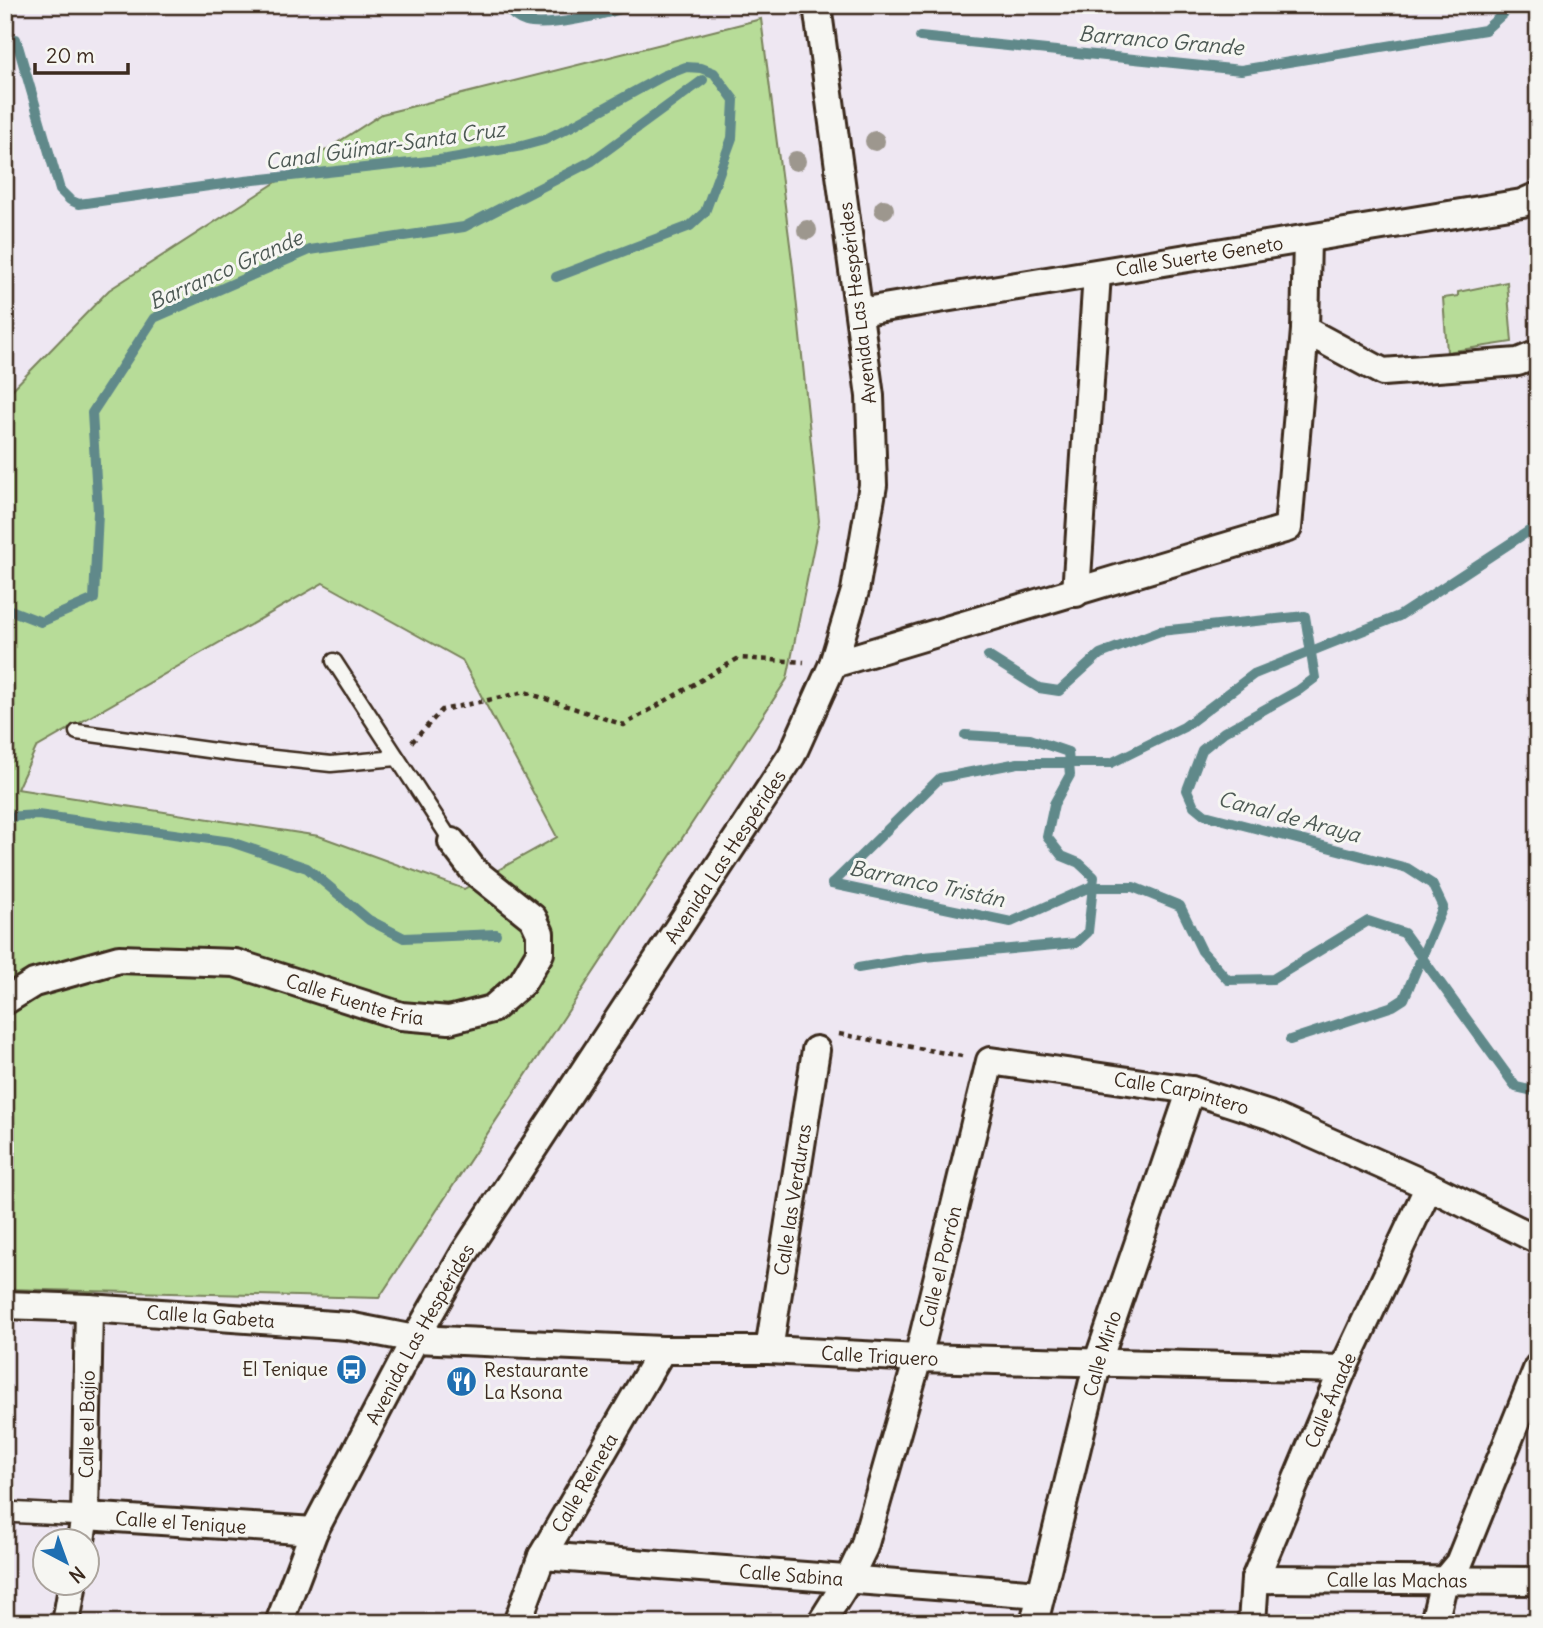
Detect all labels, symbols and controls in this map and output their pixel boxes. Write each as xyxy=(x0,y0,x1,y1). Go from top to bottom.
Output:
water label: Barranco Grande xyxy=(1078,20,1246,61)
scale bar xyxy=(35,32,128,76)
text: 20 m xyxy=(46,42,95,69)
water label: Canal Güímar-Santa Cruz xyxy=(263,115,509,176)
street label: Avenida Las Hespérides xyxy=(833,201,881,405)
water label: Barranco Grande xyxy=(145,223,308,315)
street label: Calle Suerte Geneto xyxy=(1114,230,1285,282)
street label: Avenida Las Hespérides xyxy=(659,765,791,948)
water label: Canal de Araya xyxy=(1215,785,1364,849)
water label: Barranco Tristán xyxy=(847,854,1008,913)
street label: Calle Fuente Fría xyxy=(283,968,425,1030)
street label: Calle Carpintero xyxy=(1112,1067,1252,1120)
street label: Calle las Verduras xyxy=(769,1122,816,1277)
street label: Calle el Porrón xyxy=(914,1203,966,1330)
street label: Avenida Las Hespérides xyxy=(360,1239,479,1429)
street label: Calle la Gabeta xyxy=(146,1300,276,1333)
street label: Calle Mirlo xyxy=(1078,1307,1126,1399)
street label: Calle Triguero xyxy=(820,1341,939,1371)
street label: Calle Ánade xyxy=(1299,1348,1361,1452)
bus stop icon: El Tenique xyxy=(334,1352,368,1386)
place label: El Tenique xyxy=(242,1357,328,1381)
place label: Restaurante La Ksona xyxy=(484,1358,588,1404)
restaurant icon: Restaurante La Ksona xyxy=(444,1364,478,1398)
street label: Calle el Bajío xyxy=(74,1370,100,1479)
street label: Calle Reineta xyxy=(546,1429,623,1537)
street label: Calle el Tenique xyxy=(114,1506,247,1539)
north arrow xyxy=(32,1526,102,1596)
street label: Calle Sabina xyxy=(738,1559,844,1591)
text: N xyxy=(64,1561,90,1588)
street label: Calle las Machas xyxy=(1326,1568,1468,1593)

